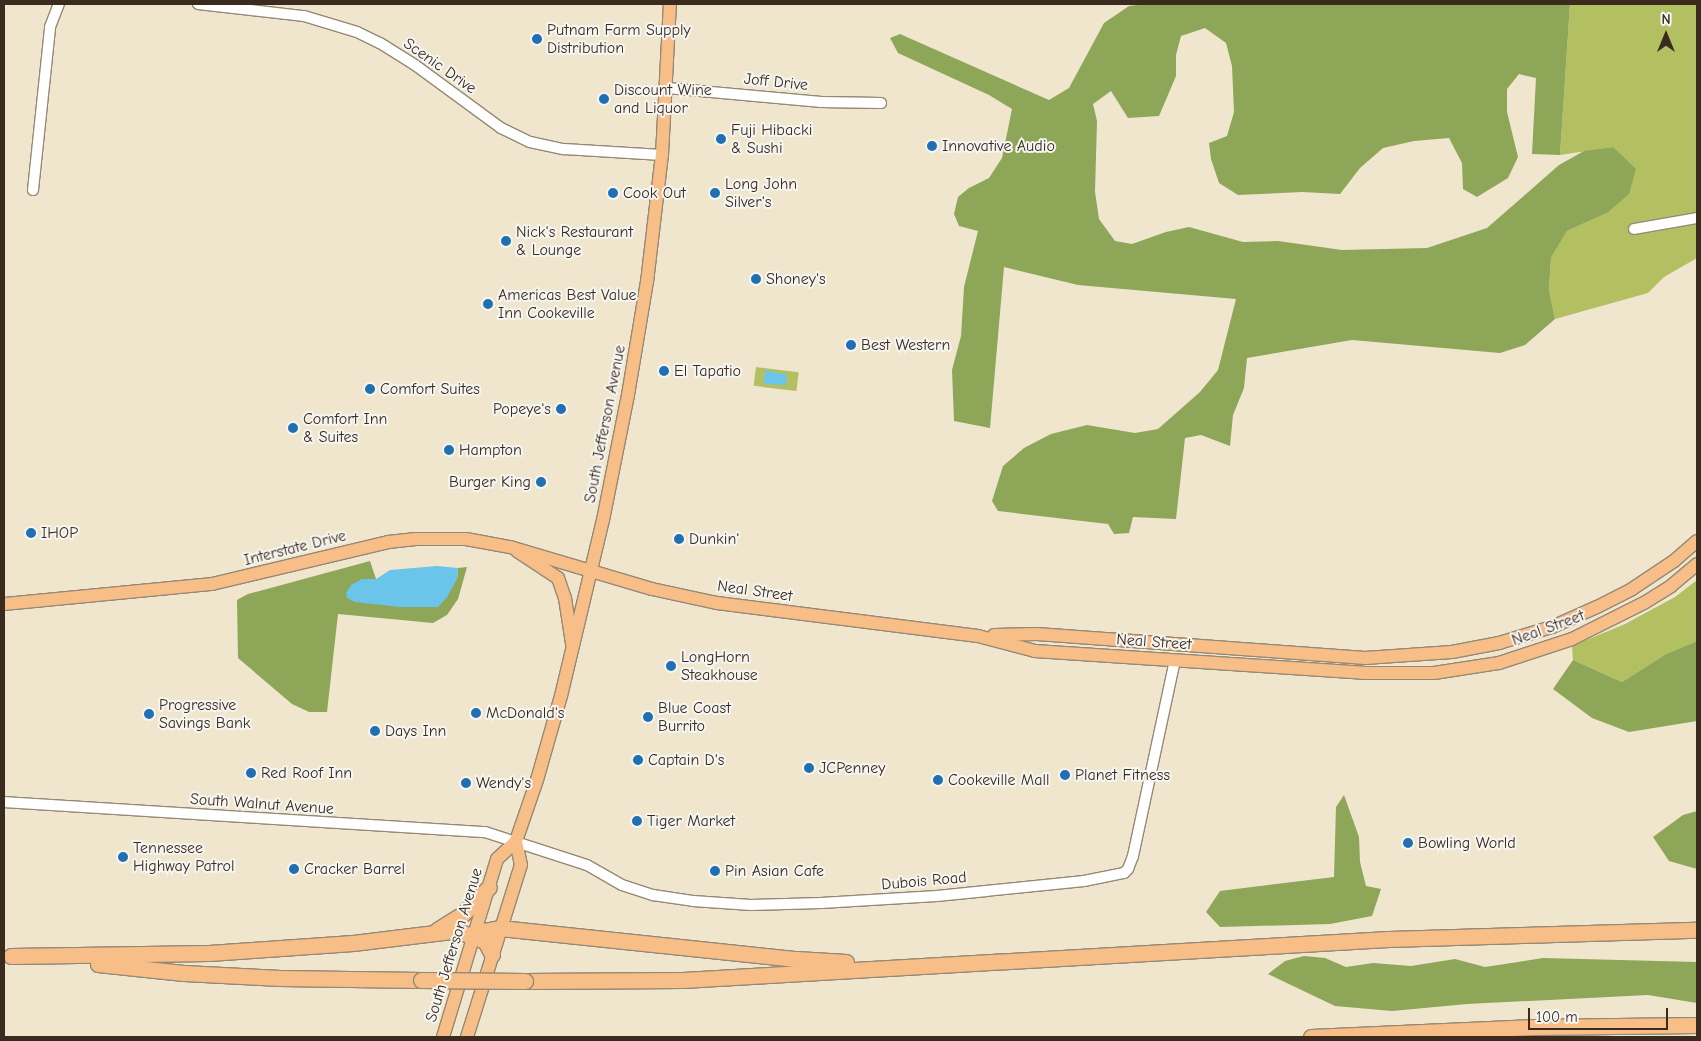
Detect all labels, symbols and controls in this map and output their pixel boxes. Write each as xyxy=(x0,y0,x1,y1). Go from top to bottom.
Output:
north arrow xyxy=(1641,10,1691,60)
text: N xyxy=(1661,11,1671,28)
place label: Putnam Farm Supply Distribution xyxy=(547,20,691,58)
marker: Putnam Farm Supply Distribution xyxy=(531,33,543,45)
street label: Scenic Drive xyxy=(400,34,480,98)
street label: Joff Drive xyxy=(743,69,809,95)
place label: Discount Wine and Liquor xyxy=(614,80,712,118)
marker: Discount Wine and Liquor xyxy=(598,93,610,105)
place label: Fuji Hibacki & Sushi xyxy=(731,120,812,158)
marker: Fuji Hibacki & Sushi xyxy=(715,133,727,145)
place label: Innovative Audio xyxy=(942,136,1055,156)
marker: Innovative Audio xyxy=(926,140,938,152)
place label: Long John Silver's xyxy=(725,174,797,212)
place label: Cook Out xyxy=(623,183,686,203)
marker: Cook Out xyxy=(607,187,619,199)
marker: Long John Silver's xyxy=(709,187,721,199)
place label: Nick's Restaurant & Lounge xyxy=(516,222,633,260)
marker: Nick's Restaurant & Lounge xyxy=(500,235,512,247)
place label: Shoney's xyxy=(766,269,826,289)
marker: Shoney's xyxy=(750,273,762,285)
place label: Americas Best Value Inn Cookeville xyxy=(498,285,637,323)
marker: Americas Best Value Inn Cookeville xyxy=(482,298,494,310)
place label: Best Western xyxy=(861,335,950,355)
marker: Best Western xyxy=(845,339,857,351)
street label: South Jefferson Avenue xyxy=(580,343,630,505)
place label: El Tapatio xyxy=(674,361,741,381)
marker: El Tapatio xyxy=(658,365,670,377)
place label: Comfort Suites xyxy=(380,379,480,399)
marker: Comfort Suites xyxy=(364,383,376,395)
place label: Popeye's xyxy=(493,399,551,419)
marker: Popeye's xyxy=(555,403,567,415)
place label: Comfort Inn & Suites xyxy=(303,409,387,447)
marker: Comfort Inn & Suites xyxy=(287,422,299,434)
place label: Hampton xyxy=(459,440,522,460)
marker: Hampton xyxy=(443,444,455,456)
place label: Burger King xyxy=(449,472,531,492)
marker: Burger King xyxy=(535,476,547,488)
place label: IHOP xyxy=(41,523,78,543)
street label: Interstate Drive xyxy=(242,526,348,570)
marker: IHOP xyxy=(25,527,37,539)
place label: Dunkin' xyxy=(689,529,739,549)
marker: Dunkin' xyxy=(673,533,685,545)
street label: Neal Street xyxy=(716,576,794,606)
street label: Neal Street xyxy=(1509,606,1587,650)
street label: Neal Street xyxy=(1116,630,1192,654)
place label: LongHorn Steakhouse xyxy=(681,647,758,685)
marker: LongHorn Steakhouse xyxy=(665,660,677,672)
place label: Progressive Savings Bank xyxy=(159,695,251,733)
place label: Blue Coast Burrito xyxy=(658,698,731,736)
place label: McDonald's xyxy=(486,703,565,723)
marker: McDonald's xyxy=(470,707,482,719)
marker: Progressive Savings Bank xyxy=(143,708,155,720)
marker: Blue Coast Burrito xyxy=(642,711,654,723)
place label: Days Inn xyxy=(385,721,446,741)
marker: Days Inn xyxy=(369,725,381,737)
place label: Captain D's xyxy=(648,750,724,770)
marker: Captain D's xyxy=(632,754,644,766)
place label: JCPenney xyxy=(819,758,885,778)
marker: JCPenney xyxy=(803,762,815,774)
place label: Red Roof Inn xyxy=(261,763,352,783)
place label: Planet Fitness xyxy=(1075,765,1170,785)
marker: Red Roof Inn xyxy=(245,767,257,779)
marker: Planet Fitness xyxy=(1059,769,1071,781)
place label: Cookeville Mall xyxy=(948,770,1050,790)
place label: Wendy's xyxy=(476,773,531,793)
marker: Cookeville Mall xyxy=(932,774,944,786)
marker: Wendy's xyxy=(460,777,472,789)
street label: South Walnut Avenue xyxy=(189,789,335,819)
place label: Tiger Market xyxy=(647,811,735,831)
marker: Tiger Market xyxy=(631,815,643,827)
place label: Bowling World xyxy=(1418,833,1516,853)
marker: Bowling World xyxy=(1402,837,1414,849)
place label: Tennessee Highway Patrol xyxy=(133,838,234,876)
marker: Tennessee Highway Patrol xyxy=(117,851,129,863)
place label: Cracker Barrel xyxy=(304,859,405,879)
place label: Pin Asian Cafe xyxy=(725,861,824,881)
marker: Cracker Barrel xyxy=(288,863,300,875)
marker: Pin Asian Cafe xyxy=(709,865,721,877)
street label: South Jefferson Avenue xyxy=(421,866,487,1024)
street label: Dubois Road xyxy=(881,868,967,894)
scale bar xyxy=(1531,998,1671,1030)
text: 100 m xyxy=(1536,1008,1578,1026)

